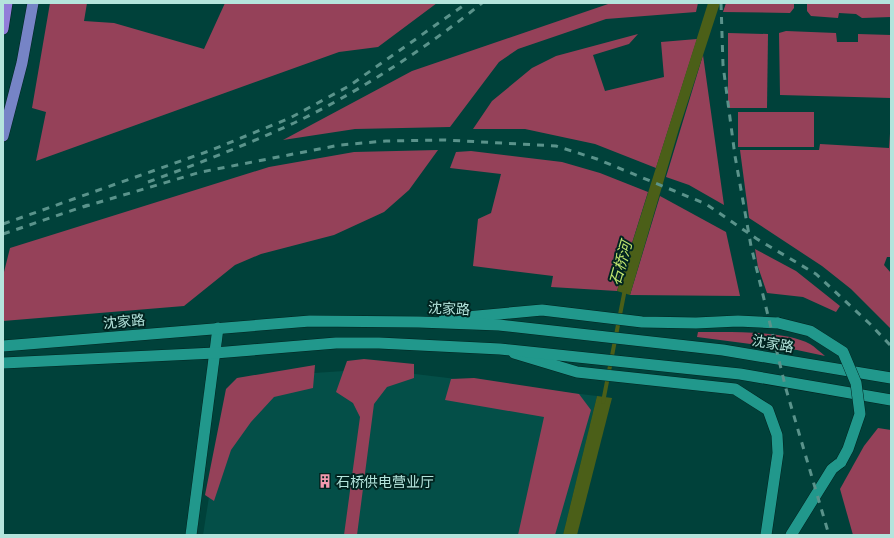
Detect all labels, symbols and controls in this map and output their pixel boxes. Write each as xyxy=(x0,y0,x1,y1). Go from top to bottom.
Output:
water label: 石桥河 xyxy=(604,236,637,287)
street label: 沈家路 xyxy=(428,297,470,319)
street label: 沈家路 xyxy=(102,310,146,332)
street label: 沈家路 xyxy=(751,330,795,356)
place label: 石桥供电营业厅 xyxy=(336,472,434,491)
building icon: 石桥供电营业厅 xyxy=(317,473,333,489)

